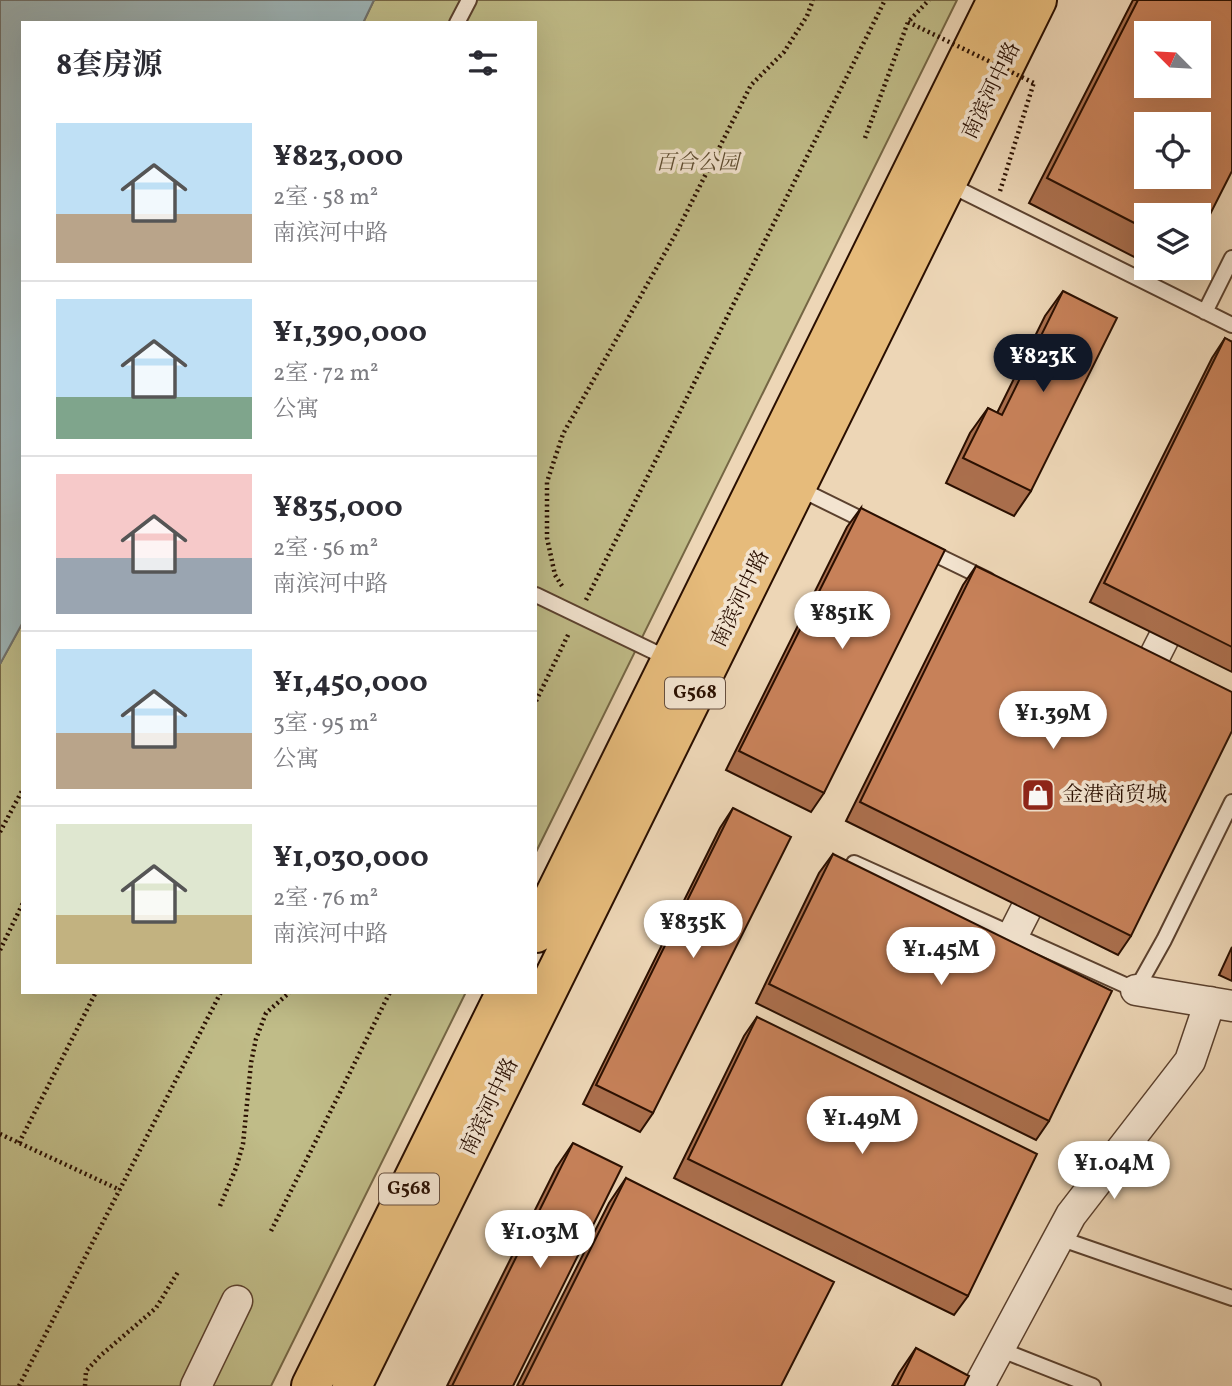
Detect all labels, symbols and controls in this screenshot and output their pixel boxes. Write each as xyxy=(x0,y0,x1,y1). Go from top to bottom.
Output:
north arrow xyxy=(1134,21,1211,98)
map controls xyxy=(1134,21,1211,280)
street label: 南滨河中路 xyxy=(956,37,1028,145)
icon: filters xyxy=(464,44,502,82)
text: 8套房源 xyxy=(56,45,162,87)
button: locate xyxy=(1134,112,1211,189)
text: ¥823,000 xyxy=(273,136,403,178)
park label: 百合公园 xyxy=(655,149,742,178)
icon: home xyxy=(112,151,196,235)
text: 2室 · 58 m² xyxy=(273,182,378,214)
button: layers xyxy=(1134,203,1211,280)
text: 南滨河中路 xyxy=(273,218,388,250)
text: ¥1,390,000 xyxy=(273,312,427,354)
icon: home xyxy=(112,327,196,411)
pin: ¥823K xyxy=(994,334,1092,394)
text: ¥823K xyxy=(1010,341,1076,373)
text: 2室 · 72 m² xyxy=(273,358,379,390)
text: 公寓 xyxy=(273,394,319,426)
text: ¥835,000 xyxy=(273,487,403,529)
icon: home xyxy=(112,502,196,586)
text: 2室 · 56 m² xyxy=(273,533,378,565)
street label: 南滨河中路 xyxy=(705,545,777,653)
text: 南滨河中路 xyxy=(273,569,388,601)
pin: ¥851K xyxy=(793,592,891,651)
text: ¥851K xyxy=(810,598,874,630)
text: ¥1,450,000 xyxy=(273,662,428,704)
icon: home xyxy=(112,677,196,761)
road number: G568 xyxy=(665,678,725,708)
pin: ¥1.39M xyxy=(996,692,1110,751)
text: ¥1.39M xyxy=(1015,698,1091,730)
text: 3室 · 95 m² xyxy=(273,708,378,740)
text: 公寓 xyxy=(273,744,319,776)
shop icon: 金港商贸城 xyxy=(1019,776,1057,814)
place label: 金港商贸城 xyxy=(1062,781,1167,810)
text: ¥1,030,000 xyxy=(273,837,429,879)
icon: home xyxy=(112,852,196,936)
text: 2室 · 76 m² xyxy=(273,883,378,915)
pin: ¥835K xyxy=(644,900,742,960)
text: ¥835K xyxy=(660,907,726,939)
text: 南滨河中路 xyxy=(273,919,388,951)
pin: ¥1.45M xyxy=(884,928,998,987)
text: ¥1.45M xyxy=(902,934,980,966)
street label: 南滨河中路 xyxy=(454,1053,526,1161)
pin: ¥1.49M xyxy=(805,1096,919,1156)
text: ¥1.49M xyxy=(823,1103,901,1135)
pin: ¥1.04M xyxy=(1057,1142,1171,1201)
text: ¥1.04M xyxy=(1074,1148,1154,1180)
road number: G568 xyxy=(379,1174,439,1204)
pin: ¥1.03M xyxy=(483,1210,597,1270)
text: ¥1.03M xyxy=(501,1217,579,1249)

